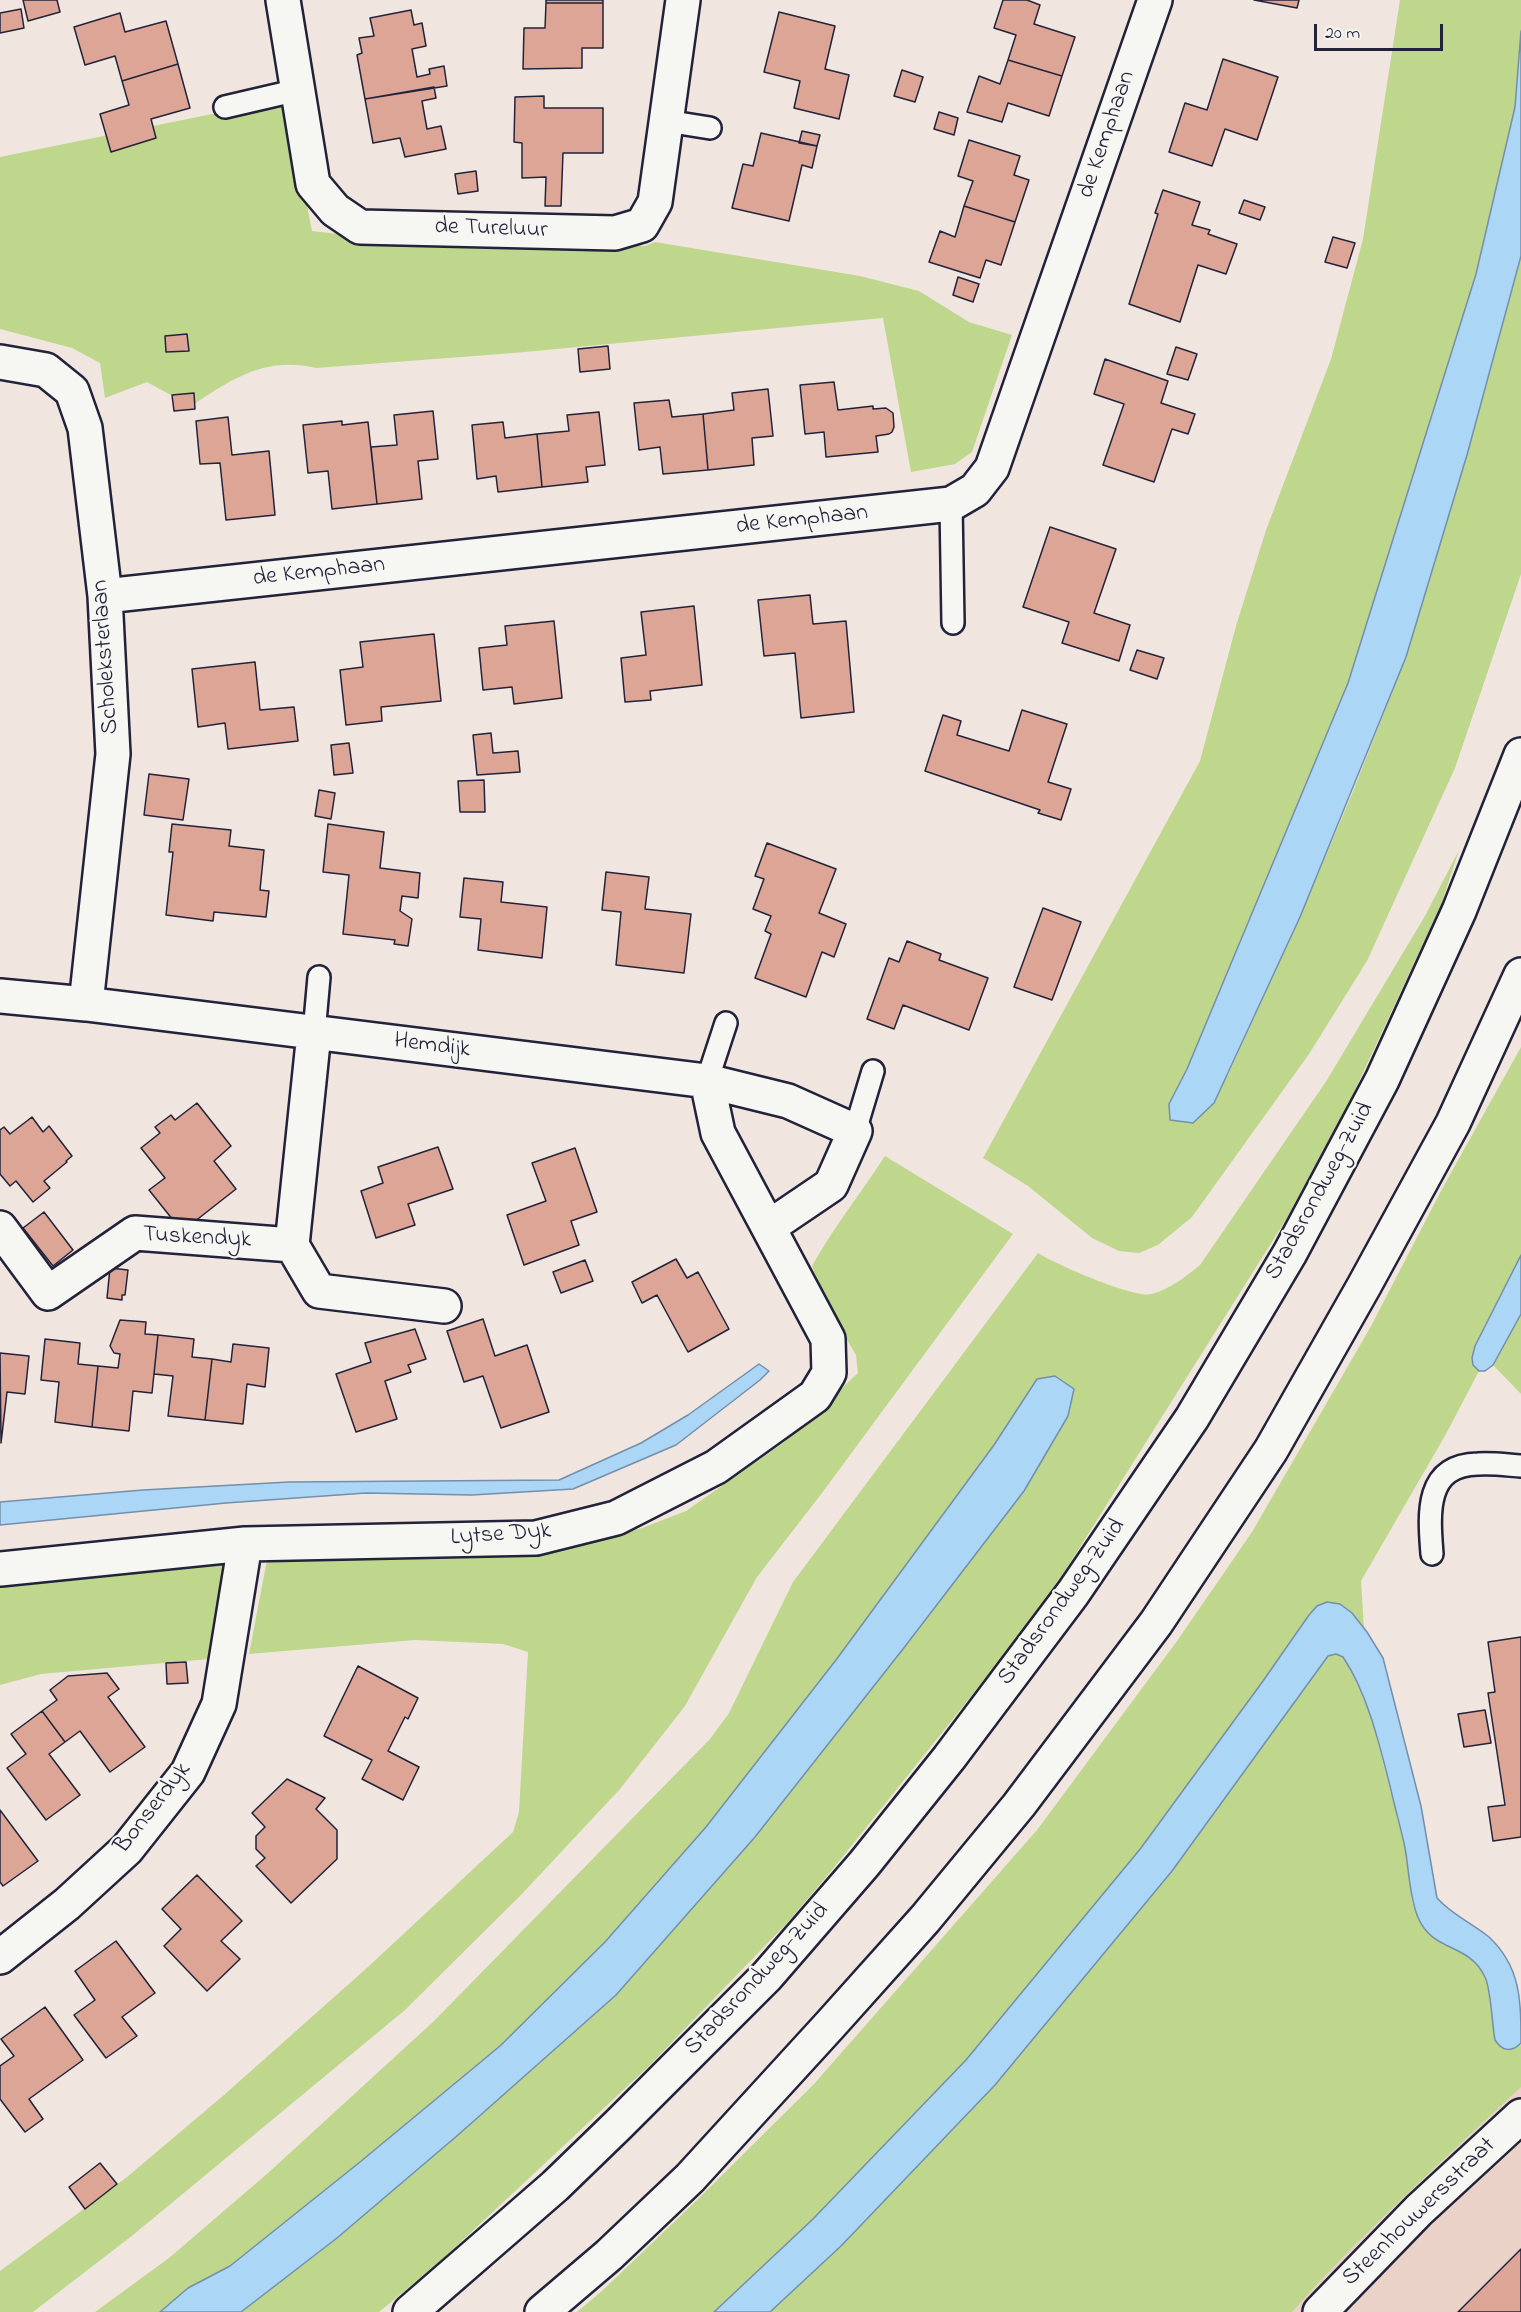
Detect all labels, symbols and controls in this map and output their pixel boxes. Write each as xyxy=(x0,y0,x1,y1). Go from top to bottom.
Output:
scale bar xyxy=(1317,12,1446,50)
text: 20 m xyxy=(1325,21,1360,47)
street label: de Kemphaan xyxy=(1073,68,1143,202)
street label: de Tureluur xyxy=(434,214,548,246)
street label: de Kemphaan xyxy=(734,500,870,542)
street label: de Kemphaan xyxy=(251,552,387,594)
street label: Scholeksterlaan xyxy=(87,579,127,735)
street label: Hemdijk xyxy=(392,1028,472,1066)
street label: Stadsrondweg-Zuid xyxy=(1260,1098,1382,1286)
street label: Tuskendyk xyxy=(142,1222,252,1256)
street label: Stadsrondweg-Zuid xyxy=(993,1514,1133,1692)
street label: Lytse Dyk xyxy=(450,1518,552,1554)
street label: Bonserdyk xyxy=(109,1757,199,1861)
street label: Stadsrondweg-Zuid xyxy=(680,1897,836,2063)
street label: Steenhouwersstraat xyxy=(1337,2132,1503,2294)

